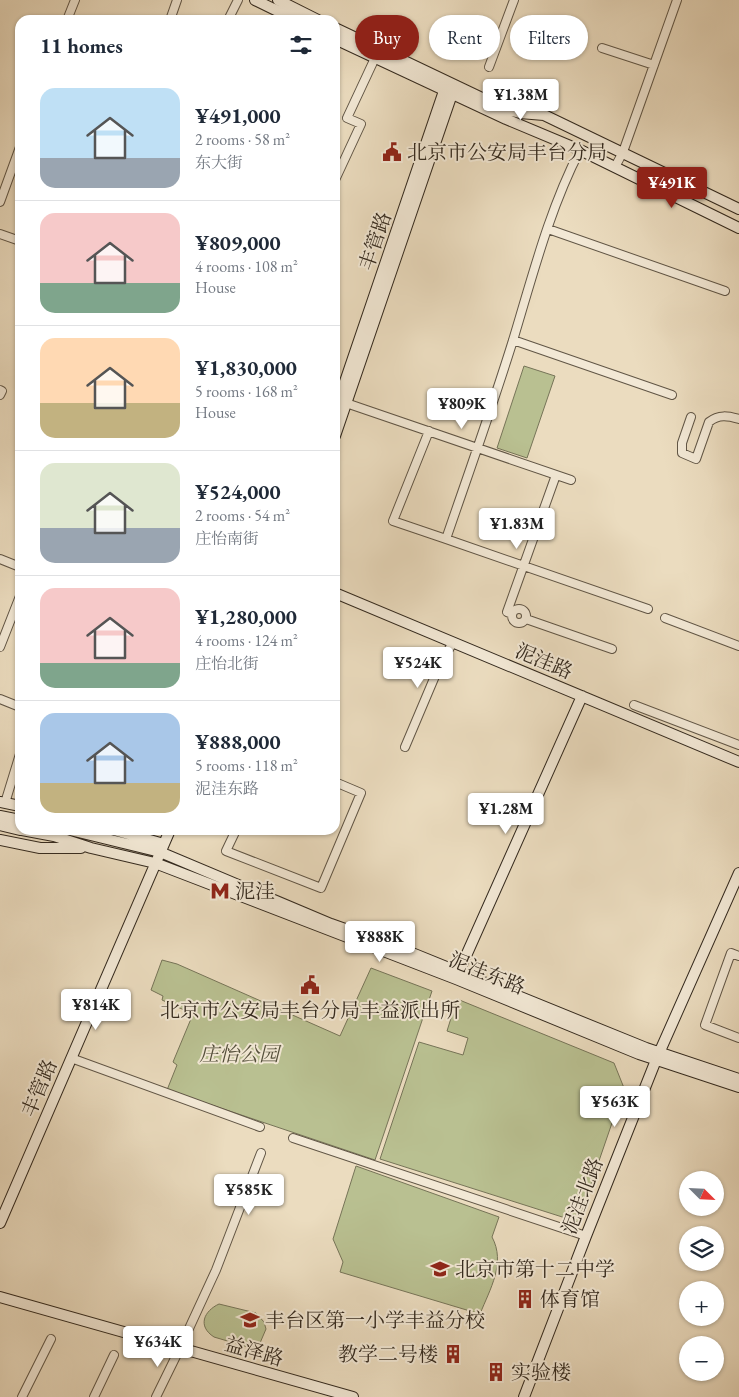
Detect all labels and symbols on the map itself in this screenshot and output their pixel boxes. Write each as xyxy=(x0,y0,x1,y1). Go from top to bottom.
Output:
pin: ¥1.38M xyxy=(480,78,562,121)
place label: 北京市公安局丰台分局 xyxy=(407,139,607,165)
public building icon: 北京市公安局丰台分局 xyxy=(381,141,403,163)
pin: ¥491K xyxy=(637,166,707,209)
street label: 丰管路 xyxy=(353,208,397,274)
pin: ¥809K xyxy=(427,388,497,430)
pin: ¥1.83M xyxy=(476,508,558,550)
street label: 泥洼路 xyxy=(511,637,577,685)
pin: ¥524K xyxy=(383,646,453,689)
pin: ¥1.28M xyxy=(465,792,547,835)
place label: 泥洼 xyxy=(235,878,275,904)
metro station icon: 泥洼 xyxy=(209,880,231,902)
pin: ¥888K xyxy=(345,920,415,963)
street label: 泥洼东路 xyxy=(445,946,529,1000)
public building icon: 北京市公安局丰台分局丰益派出所 xyxy=(299,974,321,996)
pin: ¥814K xyxy=(61,988,131,1031)
place label: 北京市公安局丰台分局丰益派出所 xyxy=(160,997,460,1023)
park label: 庄怡公园 xyxy=(199,1041,282,1067)
street label: 丰管路 xyxy=(15,1055,63,1121)
pin: ¥563K xyxy=(580,1086,650,1128)
street label: 泥洼北路 xyxy=(556,1154,608,1238)
north arrow xyxy=(679,1171,724,1216)
pin: ¥585K xyxy=(214,1174,284,1216)
place label: 北京市第十二中学 xyxy=(455,1256,615,1282)
school or university icon: 北京市第十二中学 xyxy=(429,1258,451,1280)
place label: 体育馆 xyxy=(540,1286,600,1312)
building icon: 体育馆 xyxy=(514,1288,536,1310)
place label: 丰台区第一小学丰益分校 xyxy=(265,1307,485,1333)
school or university icon: 丰台区第一小学丰益分校 xyxy=(239,1309,261,1331)
pin: ¥634K xyxy=(123,1326,193,1368)
street label: 益泽路 xyxy=(222,1330,286,1372)
place label: 教学二号楼 xyxy=(338,1341,438,1367)
building icon: 教学二号楼 xyxy=(442,1343,464,1365)
place label: 实验楼 xyxy=(511,1359,571,1385)
building icon: 实验楼 xyxy=(485,1361,507,1383)

